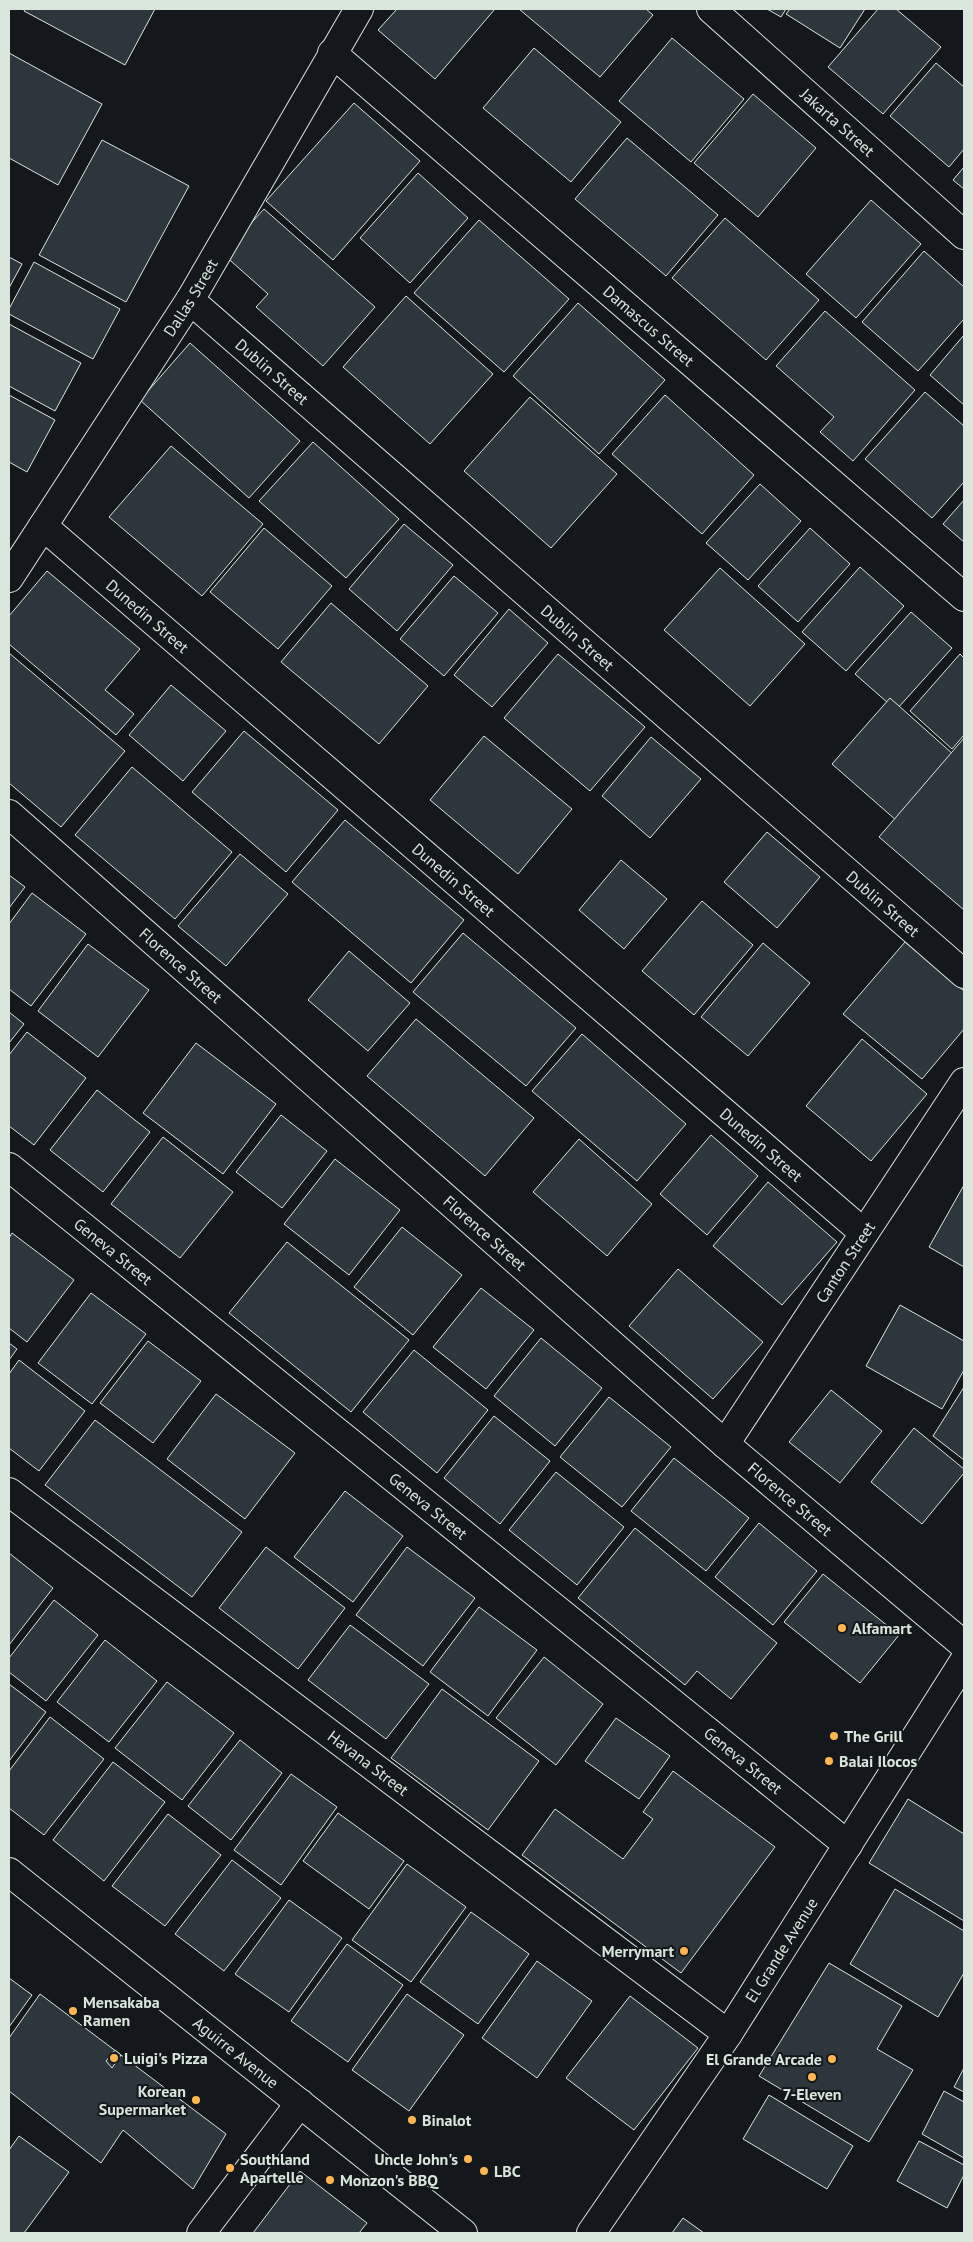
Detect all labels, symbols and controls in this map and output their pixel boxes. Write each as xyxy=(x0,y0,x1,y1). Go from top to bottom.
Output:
street label: Jakarta Street xyxy=(796,83,879,161)
street label: Dallas Street xyxy=(159,255,222,340)
street label: Damascus Street xyxy=(599,281,699,371)
street label: Dublin Street xyxy=(231,334,313,409)
street label: Dunedin Street xyxy=(102,575,193,658)
street label: Dublin Street xyxy=(537,600,619,675)
street label: Dunedin Street xyxy=(408,839,500,921)
street label: Dublin Street xyxy=(842,866,924,941)
street label: Florence Street xyxy=(135,923,227,1008)
street label: Dunedin Street xyxy=(716,1103,807,1186)
street label: Florence Street xyxy=(439,1191,531,1275)
street label: Geneva Street xyxy=(70,1213,157,1289)
street label: Canton Street xyxy=(811,1217,879,1307)
street label: Florence Street xyxy=(744,1458,837,1540)
street label: Geneva Street xyxy=(385,1468,472,1544)
place label: Alfamart xyxy=(852,1618,912,1638)
marker: Alfamart xyxy=(836,1622,848,1634)
street label: Geneva Street xyxy=(700,1723,787,1798)
street label: Havana Street xyxy=(324,1726,413,1800)
place label: The Grill xyxy=(844,1726,903,1746)
marker: The Grill xyxy=(828,1730,840,1742)
place label: Balai Ilocos xyxy=(839,1751,917,1771)
marker: Balai Ilocos xyxy=(823,1755,835,1767)
street label: El Grande Avenue xyxy=(741,1894,822,2006)
place label: Merrymart xyxy=(602,1941,674,1961)
marker: Merrymart xyxy=(678,1945,690,1957)
place label: Mensakaba Ramen xyxy=(83,1992,160,2030)
marker: Mensakaba Ramen xyxy=(67,2005,79,2017)
street label: Aguirre Avenue xyxy=(189,2012,283,2093)
place label: Luigi's Pizza xyxy=(124,2048,208,2068)
place label: El Grande Arcade xyxy=(706,2049,822,2069)
marker: Luigi's Pizza xyxy=(108,2052,120,2064)
marker: El Grande Arcade xyxy=(826,2053,838,2065)
marker: 7-Eleven xyxy=(806,2071,818,2083)
place label: Korean Supermarket xyxy=(99,2081,186,2119)
place label: 7-Eleven xyxy=(782,2084,842,2104)
marker: Korean Supermarket xyxy=(190,2094,202,2106)
place label: Binalot xyxy=(422,2110,472,2130)
marker: Binalot xyxy=(406,2114,418,2126)
place label: Southland Apartelle xyxy=(240,2149,310,2187)
place label: Uncle John's xyxy=(374,2149,458,2169)
marker: Uncle John's xyxy=(462,2153,474,2165)
place label: LBC xyxy=(494,2161,521,2181)
marker: Southland Apartelle xyxy=(224,2162,236,2174)
marker: LBC xyxy=(478,2165,490,2177)
place label: Monzon's BBQ xyxy=(340,2170,439,2190)
marker: Monzon's BBQ xyxy=(324,2174,336,2186)

